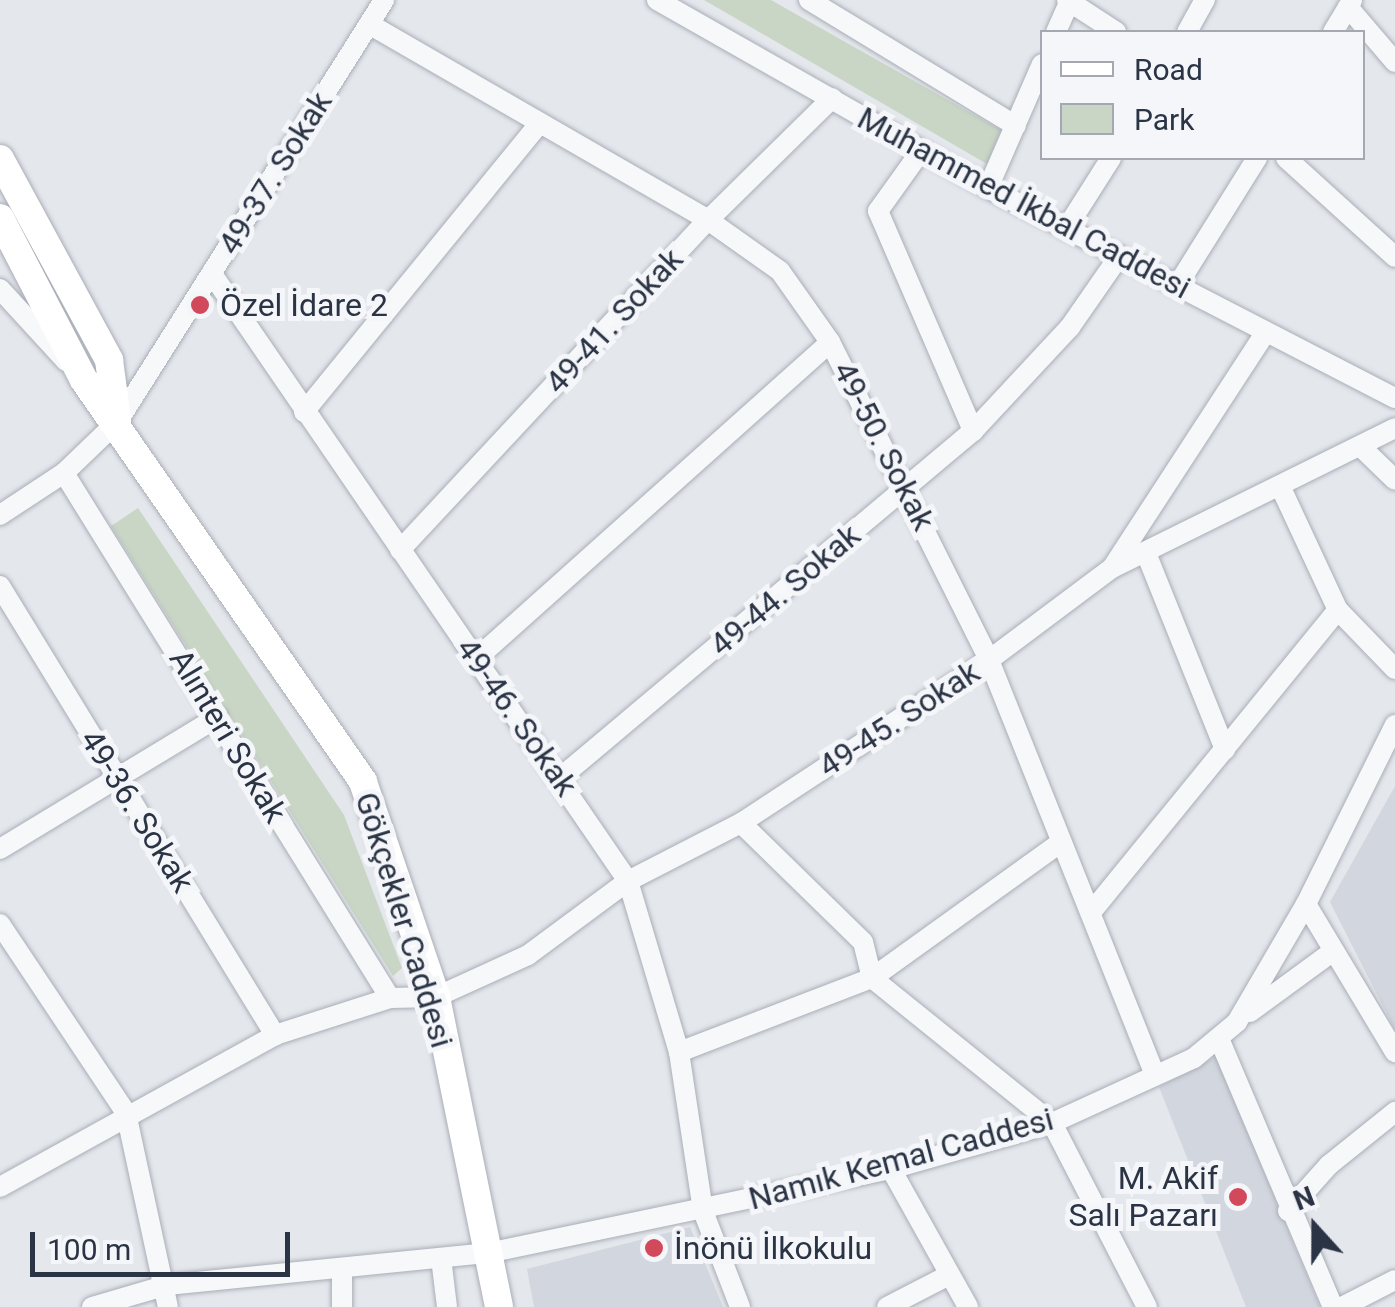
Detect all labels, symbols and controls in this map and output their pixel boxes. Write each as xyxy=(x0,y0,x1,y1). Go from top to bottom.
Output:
legend xyxy=(1040,30,1365,160)
text: Road xyxy=(1134,52,1203,87)
street label: 49-37. Sokak xyxy=(210,85,340,261)
street label: Muhammed İkbal Caddesi xyxy=(851,99,1197,307)
text: Park xyxy=(1134,102,1194,137)
street label: 49-41. Sokak xyxy=(537,241,691,401)
place label: Özel İdare 2 xyxy=(220,286,388,324)
marker: Özel İdare 2 xyxy=(189,294,211,316)
street label: 49-50. Sokak xyxy=(825,355,943,537)
street label: 49-44. Sokak xyxy=(702,516,868,664)
street label: 49-46. Sokak xyxy=(448,631,586,803)
street label: Alınteri Sokak xyxy=(161,642,295,830)
street label: 49-45. Sokak xyxy=(811,653,987,785)
street label: 49-36. Sokak xyxy=(72,723,202,899)
street label: Gökçekler Caddesi xyxy=(347,788,461,1052)
street label: Namık Kemal Caddesi xyxy=(744,1100,1058,1218)
place label: M. Akif Salı Pazarı xyxy=(1068,1160,1218,1235)
north arrow xyxy=(1265,1177,1365,1277)
text: N xyxy=(1289,1180,1319,1217)
marker: M. Akif Salı Pazarı xyxy=(1227,1186,1249,1208)
scale bar xyxy=(35,1212,295,1274)
place label: İnönü İlkokulu xyxy=(674,1229,872,1267)
text: 100 m xyxy=(47,1232,131,1267)
marker: İnönü İlkokulu xyxy=(643,1237,665,1259)

